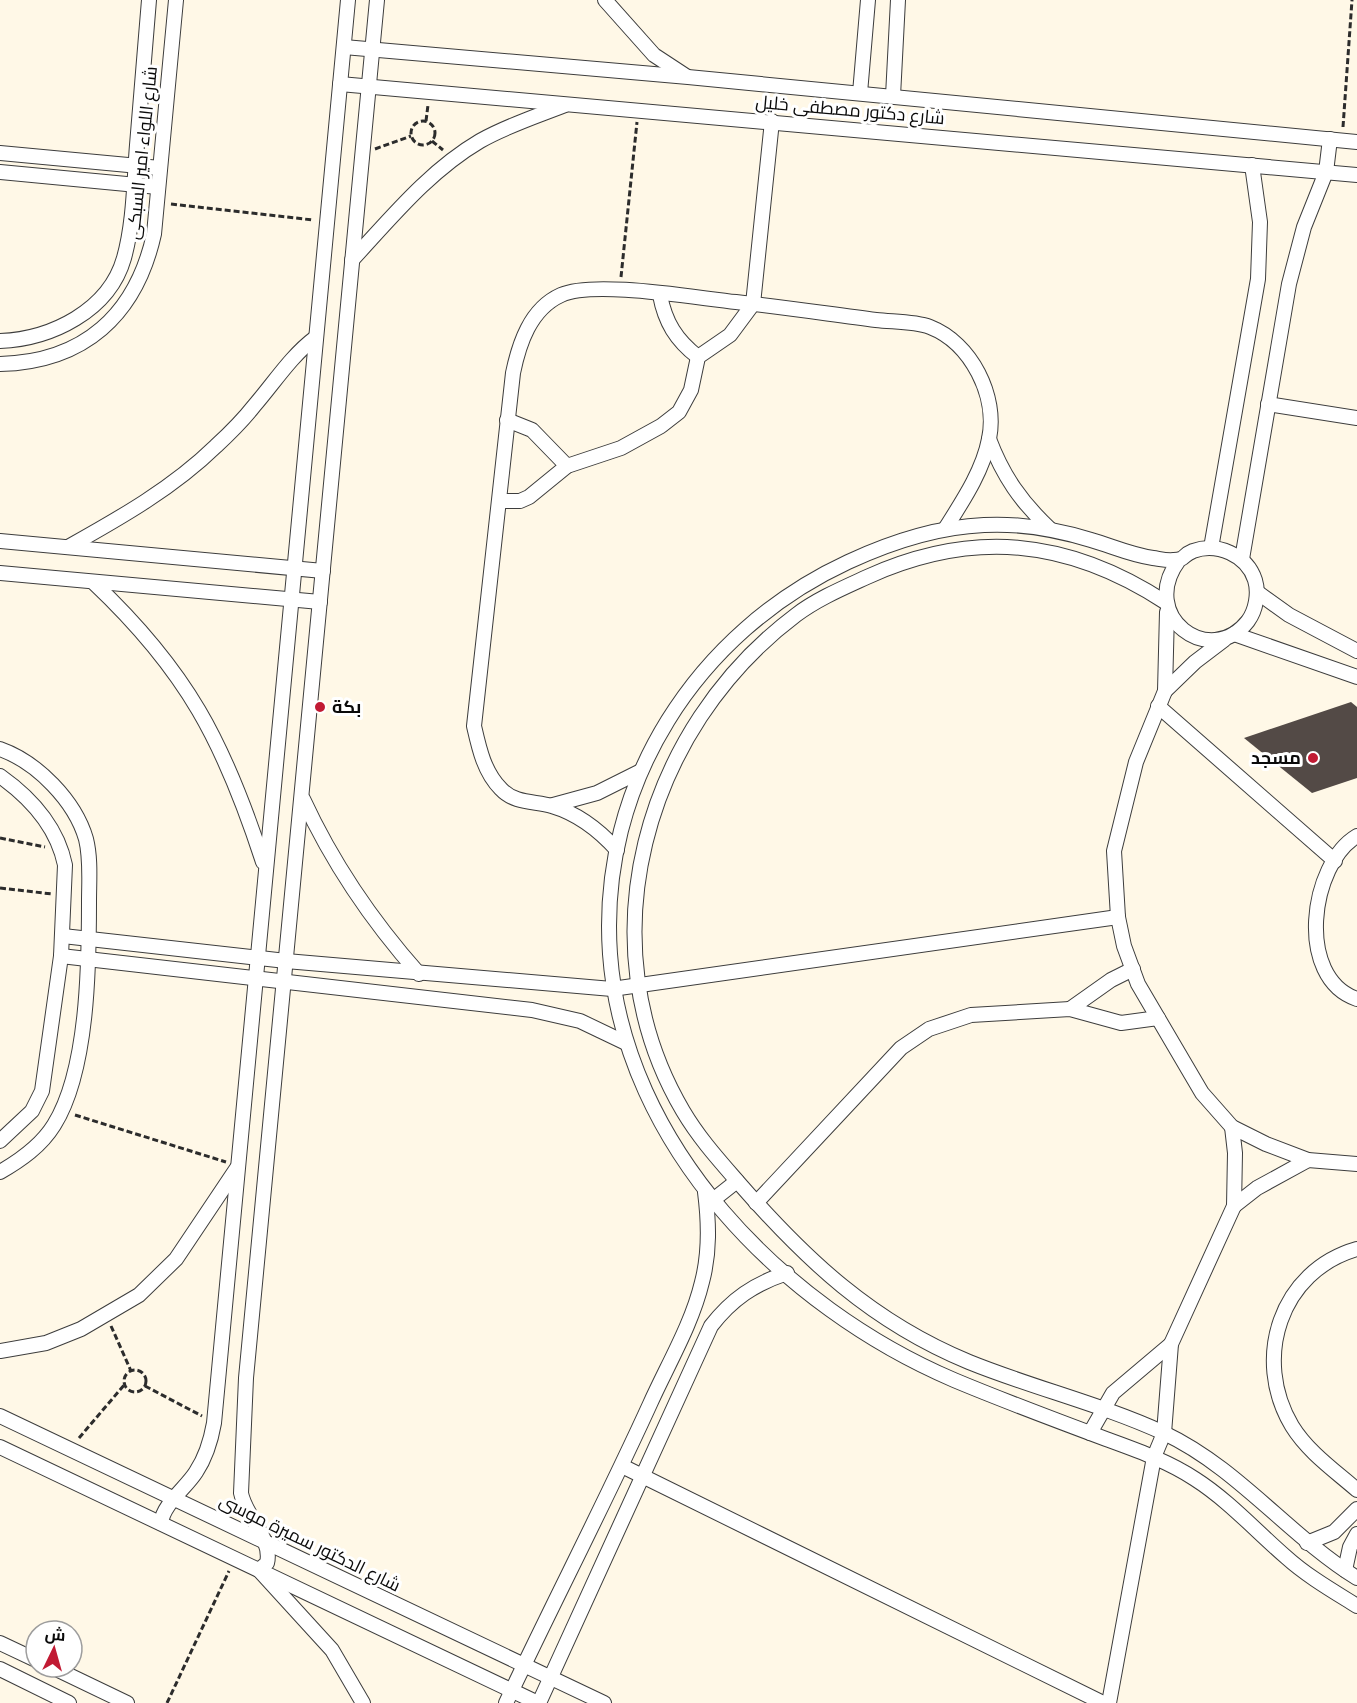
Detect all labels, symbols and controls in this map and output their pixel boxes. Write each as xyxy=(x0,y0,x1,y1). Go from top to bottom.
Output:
street label: شارع اللواء امير السبكى xyxy=(120,65,163,241)
street label: شارع دكتور مصطفى خليل xyxy=(754,89,946,130)
place label: بكة xyxy=(332,694,361,718)
marker: بكة xyxy=(313,700,327,714)
place label: مسجد xyxy=(1251,745,1301,769)
marker: مسجد xyxy=(1306,751,1320,765)
street label: شارع الدكتور سميرة موسى xyxy=(215,1488,405,1597)
north arrow xyxy=(24,1619,84,1679)
text: ش xyxy=(44,1622,66,1645)

